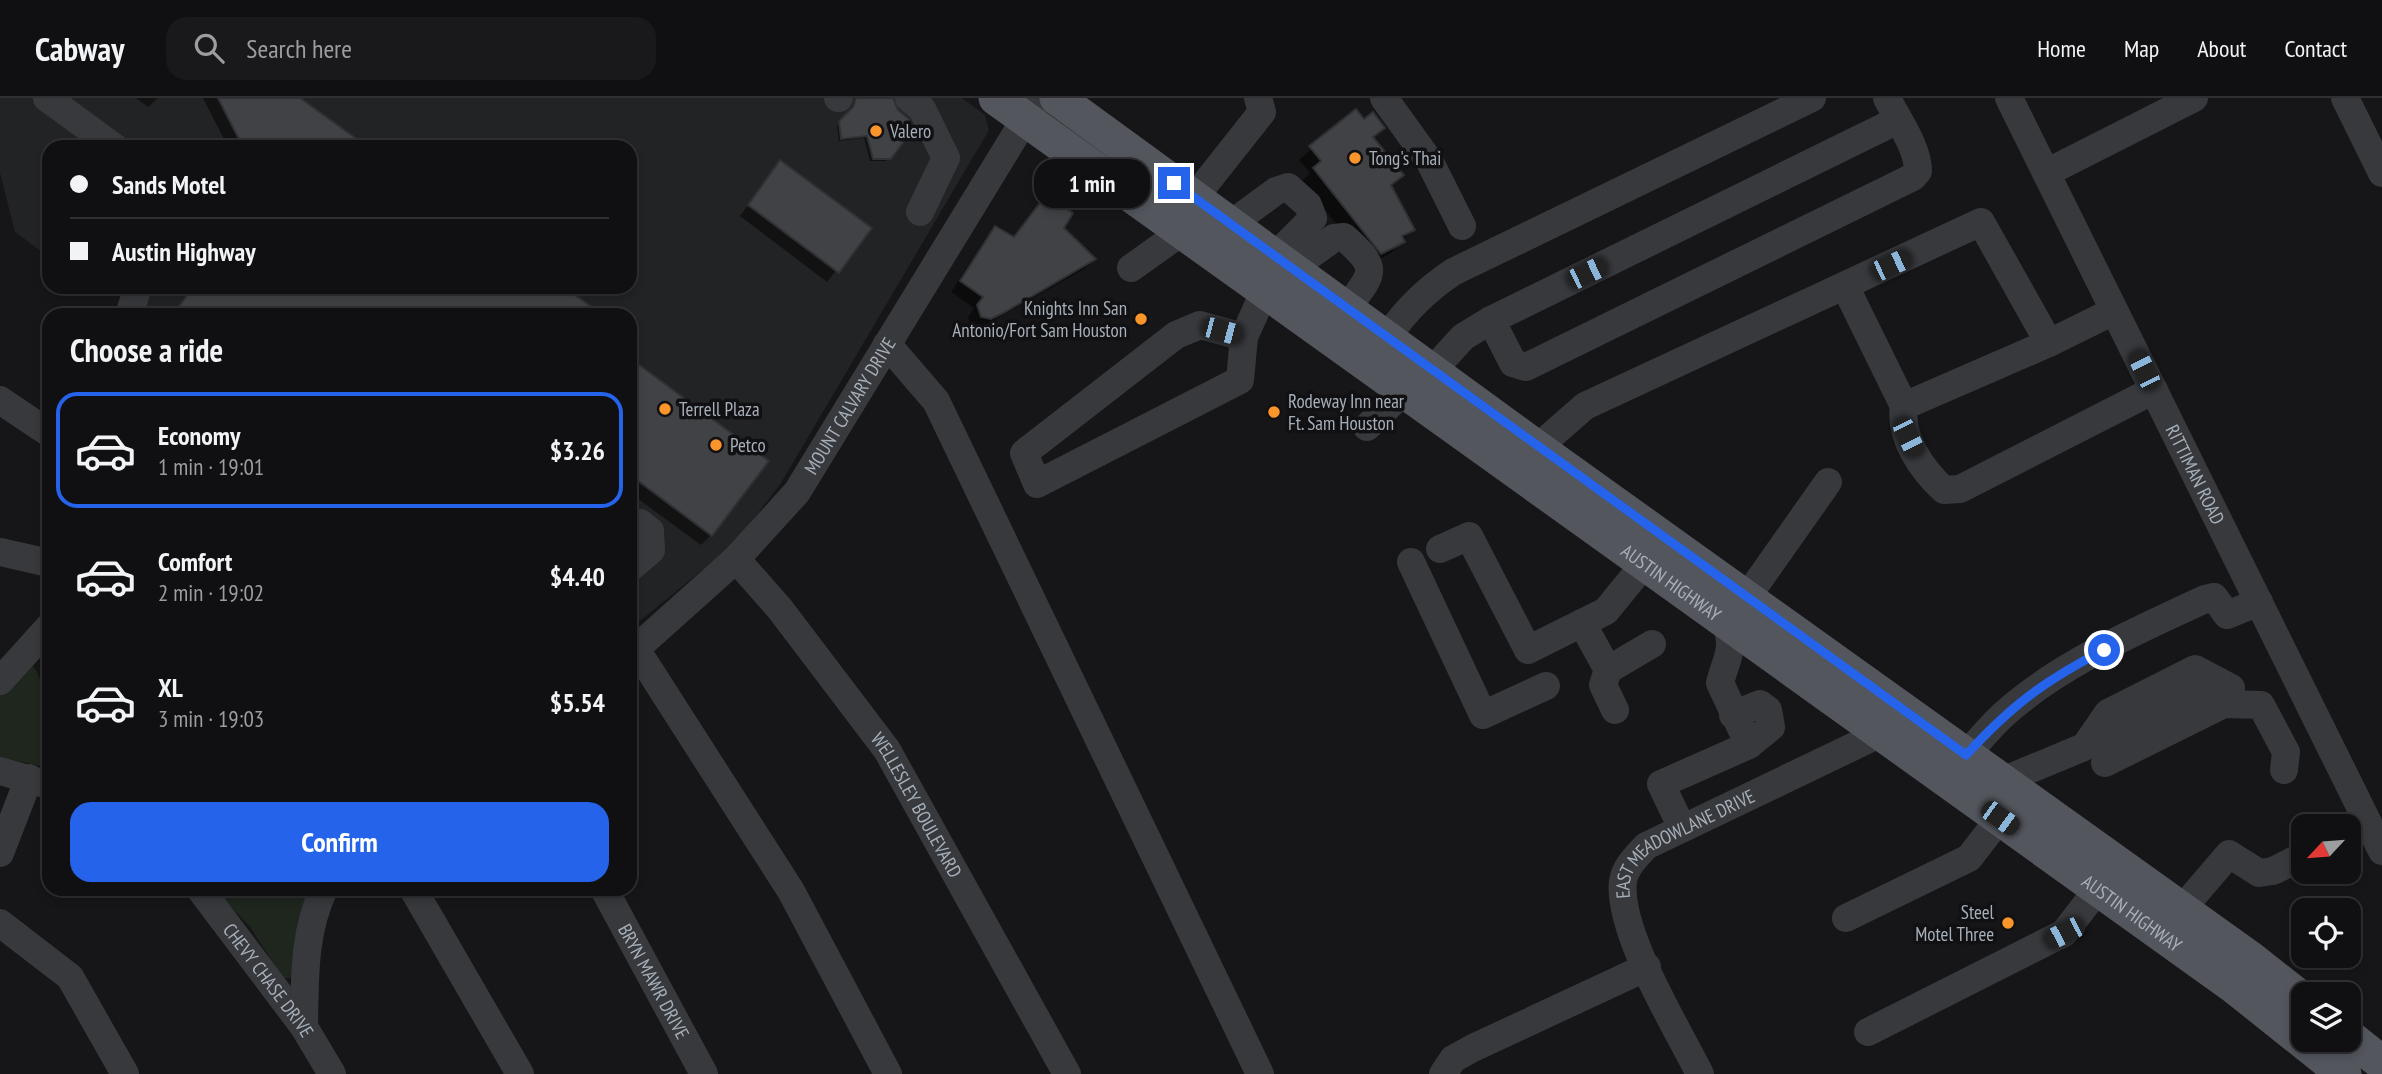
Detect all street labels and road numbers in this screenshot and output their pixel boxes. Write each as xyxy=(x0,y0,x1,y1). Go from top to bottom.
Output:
street label: MOUNT CALVARY DRIVE xyxy=(799,333,901,479)
street label: RITTIMAN ROAD xyxy=(2161,420,2230,528)
street label: AUSTIN HIGHWAY xyxy=(1617,539,1726,627)
street label: WELLESLEY BOULEVARD xyxy=(866,728,967,882)
street label: EAST MEADOWLANE DRIVE xyxy=(1610,784,1759,899)
street label: AUSTIN HIGHWAY xyxy=(2077,869,2187,957)
street label: CHEVY CHASE DRIVE xyxy=(218,918,319,1041)
street label: BRYN MAWR DRIVE xyxy=(613,920,695,1043)

